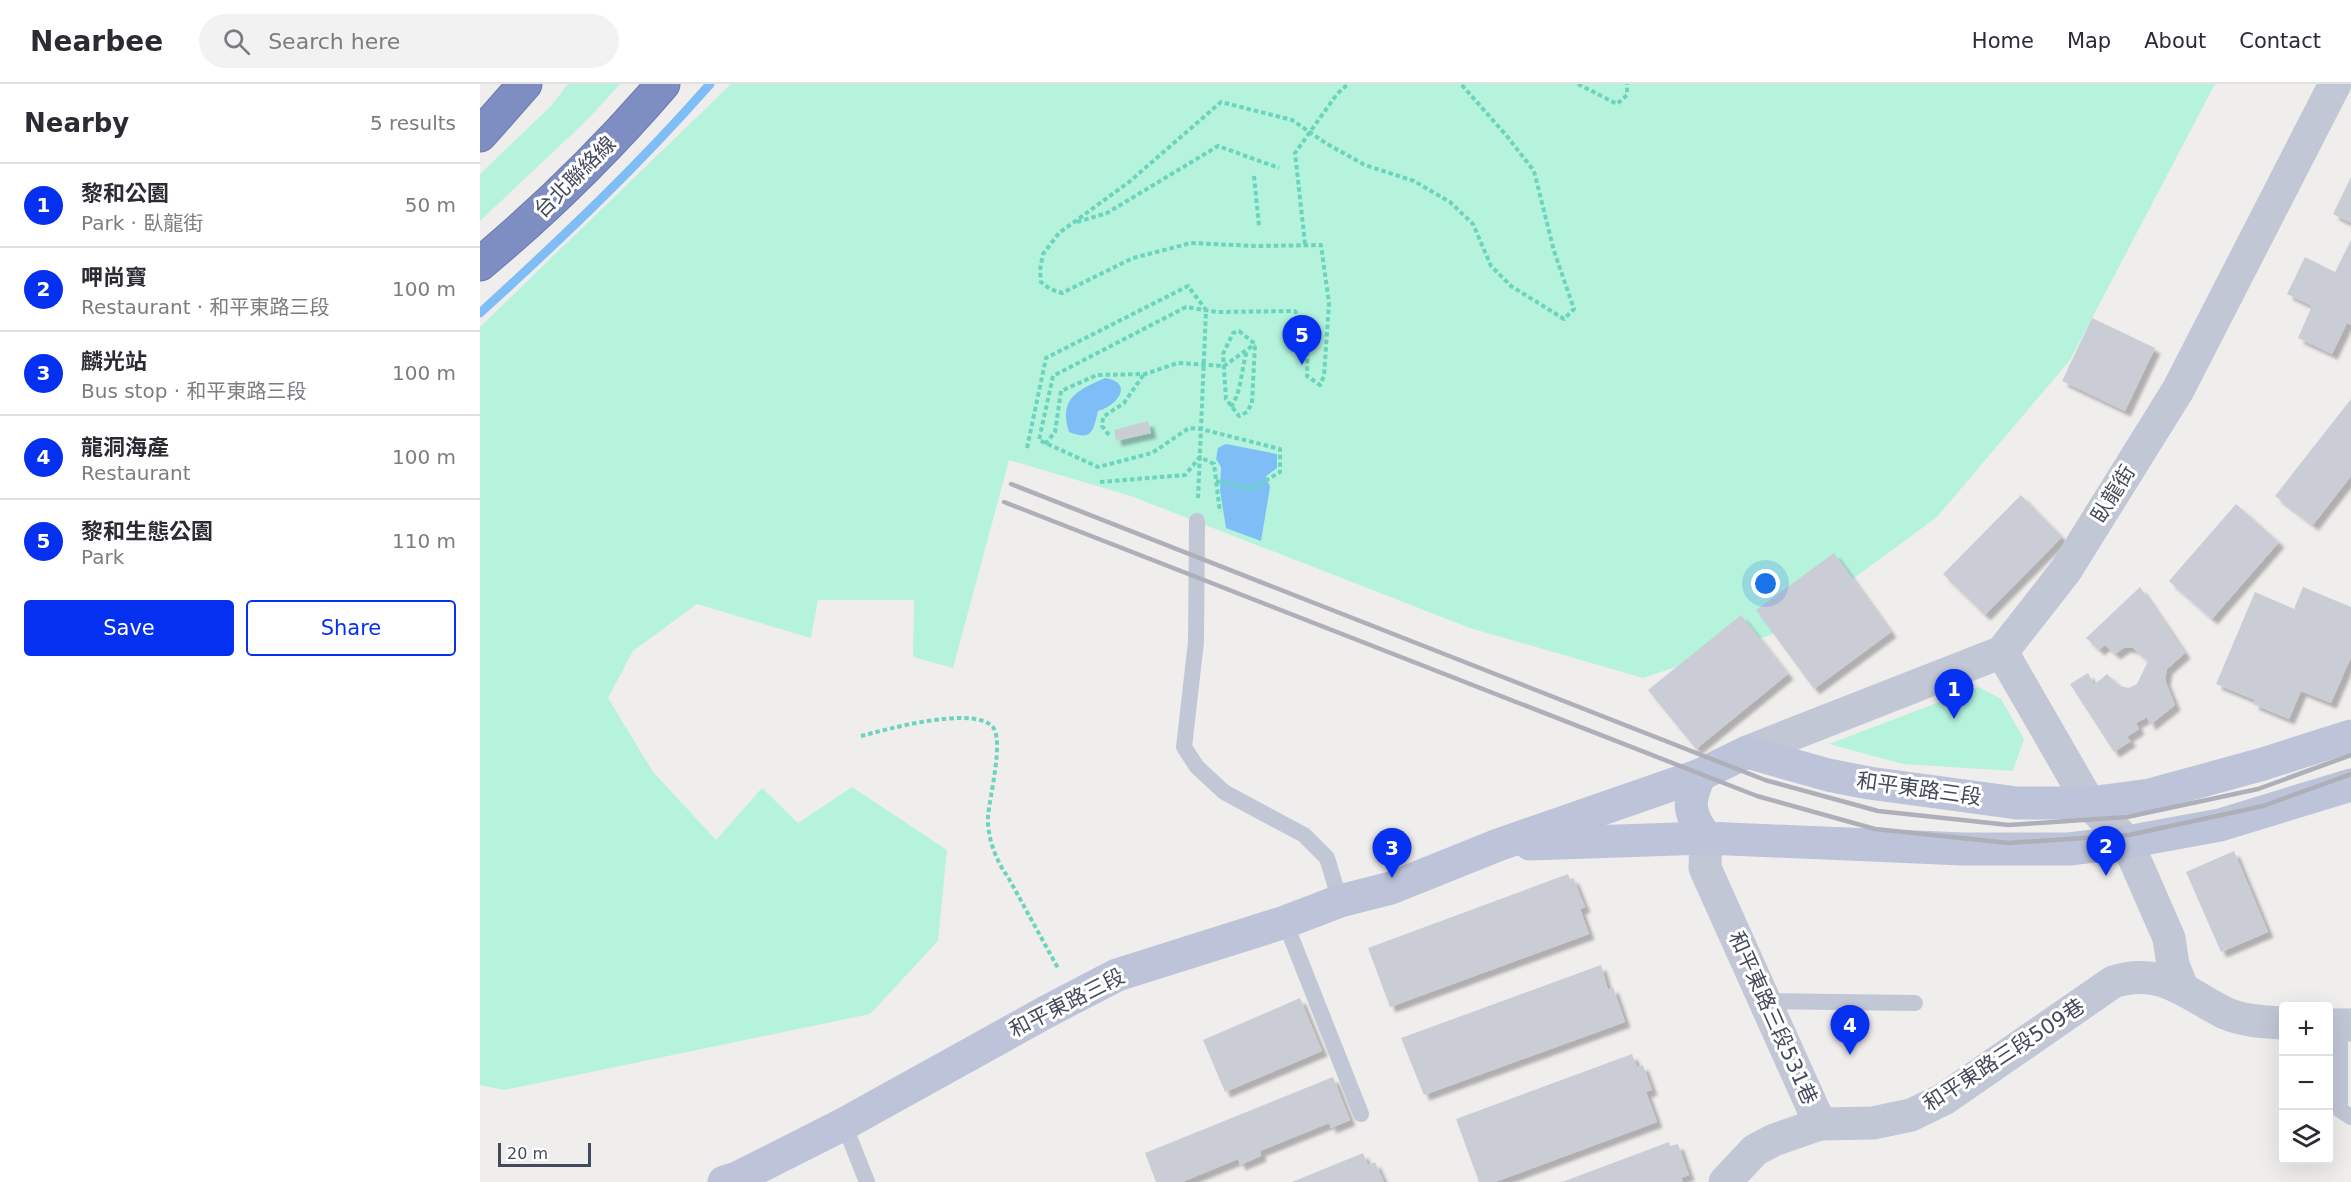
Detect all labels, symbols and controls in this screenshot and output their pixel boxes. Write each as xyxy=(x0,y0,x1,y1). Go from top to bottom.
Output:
search box xyxy=(199,14,619,68)
text: Nearbee xyxy=(30,25,163,58)
icon: search xyxy=(220,25,253,58)
text: Search here xyxy=(268,29,400,54)
text: Home xyxy=(1972,29,2034,53)
text: Map xyxy=(2067,29,2111,53)
text: About xyxy=(2144,29,2206,53)
text: Contact xyxy=(2239,29,2321,53)
text: Nearby xyxy=(24,108,129,138)
text: 5 results xyxy=(370,111,456,135)
street label: 台北聯絡線 xyxy=(529,131,621,223)
text: 黎和公園 xyxy=(81,181,169,206)
text: 1 xyxy=(37,193,50,217)
text: 50 m xyxy=(405,193,456,217)
text: Park · 臥龍街 xyxy=(81,211,203,235)
text: 呷尚寶 xyxy=(81,265,147,290)
text: 2 xyxy=(37,277,50,301)
text: 100 m xyxy=(392,277,456,301)
text: Restaurant · 和平東路三段 xyxy=(81,295,330,319)
pin: 5 xyxy=(1282,316,1322,365)
text: 麟光站 xyxy=(81,349,147,374)
text: 3 xyxy=(37,361,50,385)
text: 100 m xyxy=(392,361,456,385)
text: Bus stop · 和平東路三段 xyxy=(81,379,306,403)
text: 龍洞海產 xyxy=(81,435,169,460)
text: 4 xyxy=(37,445,50,469)
text: 100 m xyxy=(392,445,456,469)
text: Restaurant xyxy=(81,461,191,485)
street label: 臥龍街 xyxy=(2086,461,2140,527)
text: 黎和生態公園 xyxy=(81,519,213,544)
text: 5 xyxy=(37,529,50,553)
text: 110 m xyxy=(392,529,456,553)
text: Park xyxy=(81,545,124,569)
your location xyxy=(1751,569,1780,598)
button: Save xyxy=(24,600,234,656)
button: Share xyxy=(246,600,456,656)
pin: 1 xyxy=(1934,670,1974,719)
street label: 和平東路三段 xyxy=(1855,768,1983,810)
pin: 2 xyxy=(2086,826,2126,876)
pin: 3 xyxy=(1372,828,1412,878)
street label: 和平東路三段531巷 xyxy=(1724,928,1822,1108)
street label: 和平東路三段 xyxy=(1005,964,1129,1042)
street label: 和平東路三段509巷 xyxy=(1919,994,2089,1116)
map controls xyxy=(2279,1002,2333,1164)
button: + xyxy=(2279,1002,2333,1056)
pin: 4 xyxy=(1830,1006,1870,1055)
button: − xyxy=(2279,1056,2333,1110)
button: layers xyxy=(2279,1110,2333,1164)
scale bar xyxy=(498,1140,591,1168)
text: 20 m xyxy=(507,1144,548,1163)

